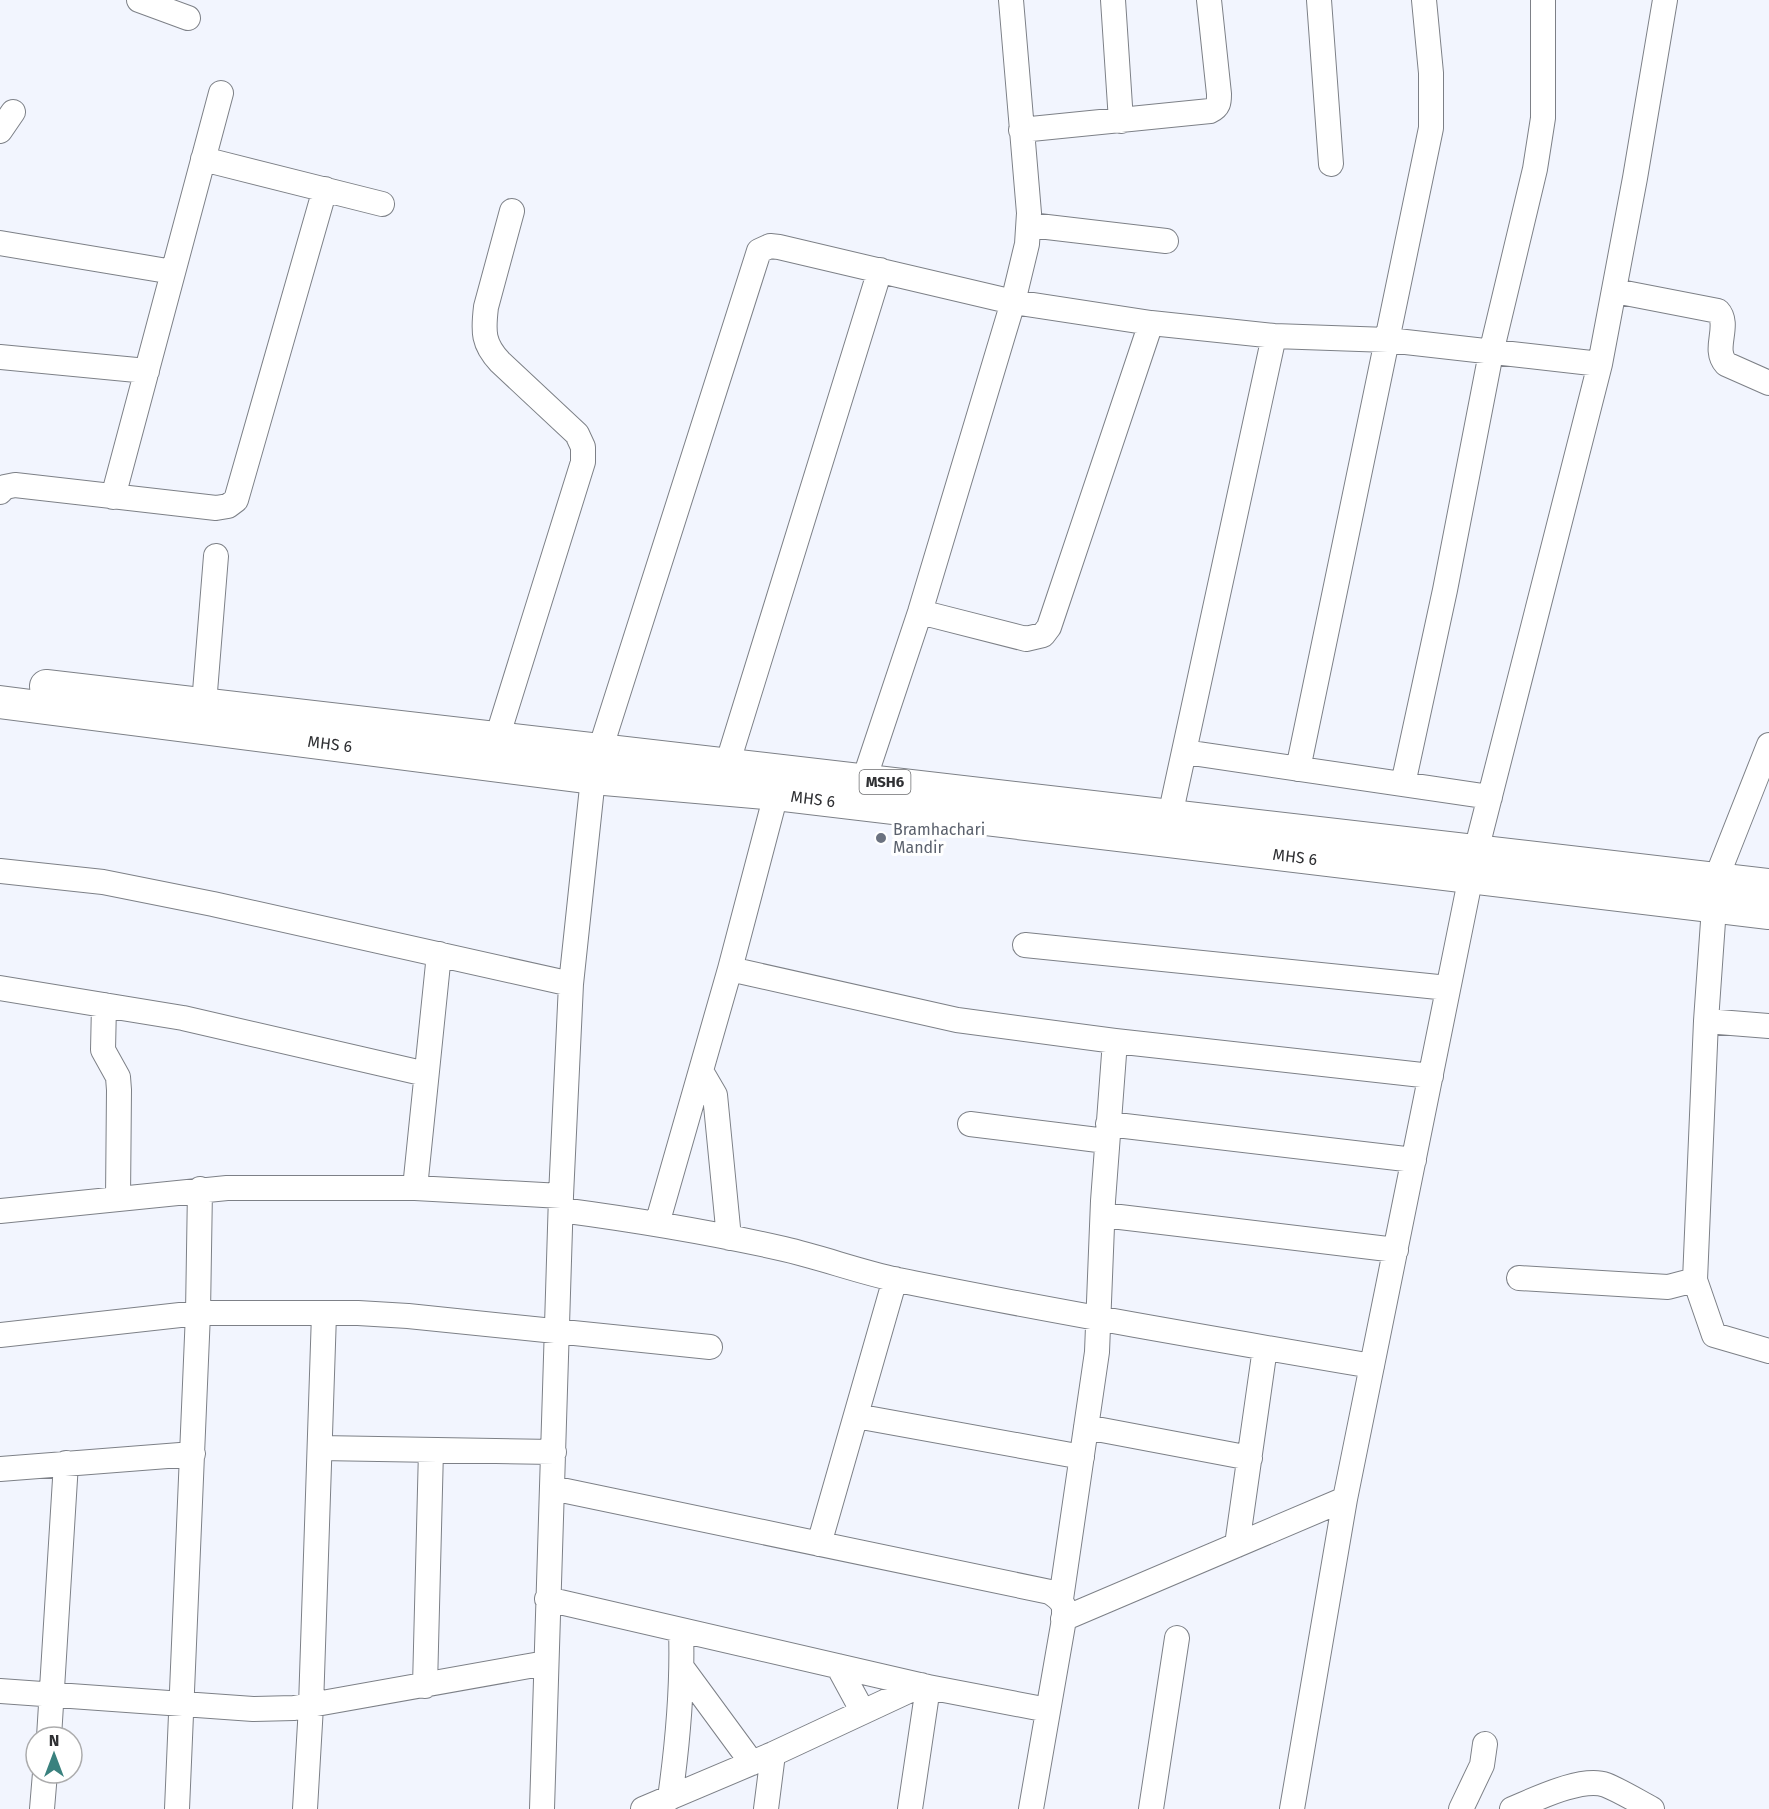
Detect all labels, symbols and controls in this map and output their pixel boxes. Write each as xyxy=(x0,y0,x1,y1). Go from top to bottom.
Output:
street label: MHS 6 xyxy=(307,732,353,756)
road number: MSH6 xyxy=(860,770,910,794)
street label: MHS 6 xyxy=(790,787,836,811)
place label: Bramhachari Mandir xyxy=(893,820,985,857)
marker: Bramhachari Mandir xyxy=(874,831,888,845)
street label: MHS 6 xyxy=(1272,845,1318,869)
north arrow xyxy=(24,1725,84,1785)
text: N xyxy=(49,1731,59,1750)

